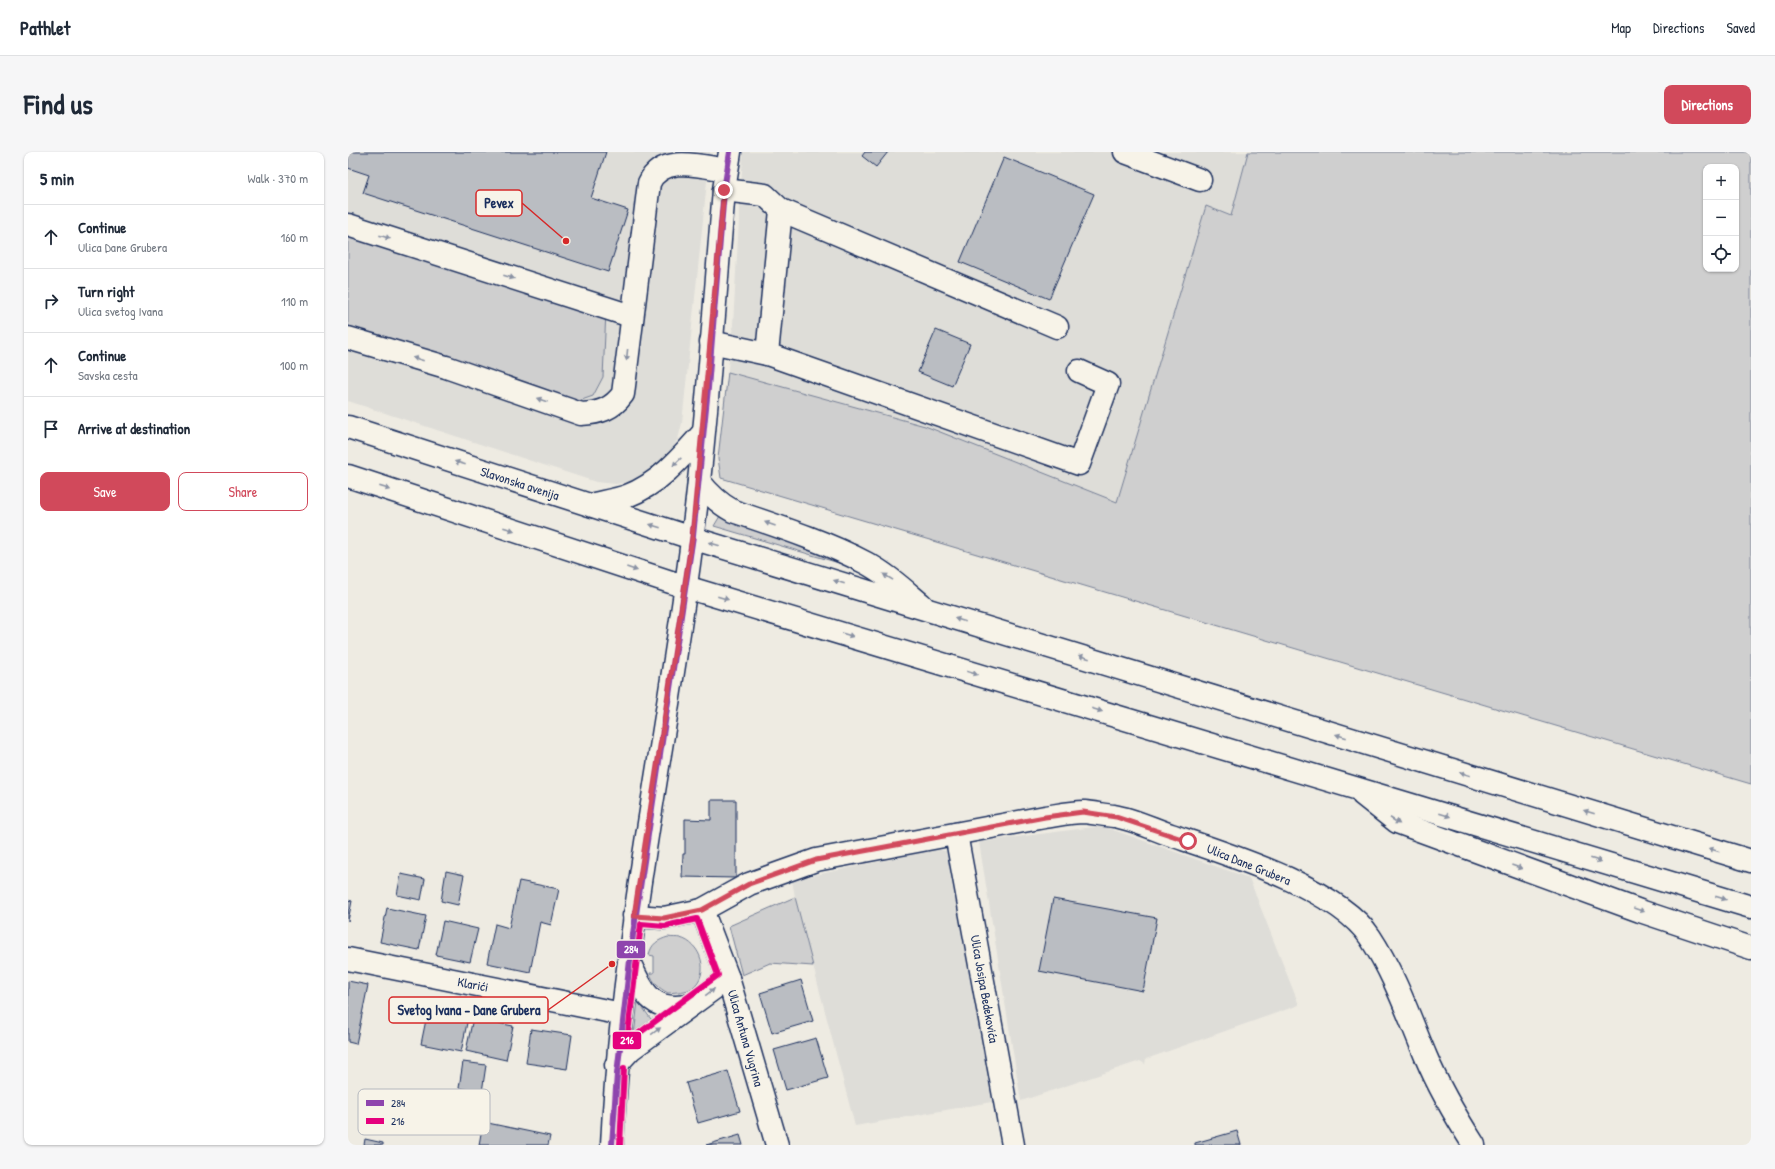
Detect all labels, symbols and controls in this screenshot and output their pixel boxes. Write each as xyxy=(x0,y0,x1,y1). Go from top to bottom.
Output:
text: Pathlet xyxy=(20,15,70,41)
text: Map xyxy=(1611,18,1631,37)
text: Directions xyxy=(1653,18,1704,37)
text: Saved xyxy=(1726,18,1755,37)
text: Find us xyxy=(24,85,93,123)
button: Directions xyxy=(1664,85,1751,124)
map controls xyxy=(1703,164,1739,272)
button: + xyxy=(1703,164,1739,200)
text: 5 min xyxy=(40,167,74,190)
text: Walk · 370 m xyxy=(248,169,308,187)
route end xyxy=(715,181,733,199)
callout: Pevex xyxy=(476,190,522,216)
text: Pevex xyxy=(484,193,514,212)
button: − xyxy=(1703,200,1739,236)
text: Continue xyxy=(78,217,126,238)
icon: ahead xyxy=(40,226,62,248)
text: 160 m xyxy=(280,228,308,246)
one-way arrow xyxy=(379,234,391,240)
button: locate xyxy=(1703,236,1739,272)
text: Ulica Dane Grubera xyxy=(78,238,167,256)
one-way arrow xyxy=(503,274,515,280)
text: Turn right xyxy=(78,281,134,302)
icon: right xyxy=(40,290,62,312)
text: 110 m xyxy=(281,292,308,310)
text: Ulica svetog Ivana xyxy=(78,302,163,320)
text: Continue xyxy=(78,345,126,366)
one-way arrow xyxy=(624,349,631,361)
icon: ahead xyxy=(40,354,62,376)
text: 100 m xyxy=(280,356,308,374)
one-way arrow xyxy=(412,356,424,362)
text: Savska cesta xyxy=(78,366,138,384)
one-way arrow xyxy=(535,397,547,403)
icon: arrive xyxy=(40,418,62,440)
text: Arrive at destination xyxy=(78,418,190,439)
one-way arrow xyxy=(672,457,682,467)
one-way arrow xyxy=(454,460,466,466)
street label: Slavonska avenija xyxy=(478,462,562,504)
button: Save xyxy=(40,472,170,511)
button: Share xyxy=(178,472,308,511)
one-way arrow xyxy=(379,486,391,492)
one-way arrow xyxy=(764,521,776,527)
one-way arrow xyxy=(649,523,661,529)
one-way arrow xyxy=(503,526,515,532)
one-way arrow xyxy=(708,541,720,547)
one-way arrow xyxy=(627,566,639,572)
one-way arrow xyxy=(882,574,894,581)
one-way arrow xyxy=(832,579,844,585)
one-way arrow xyxy=(718,595,730,601)
one-way arrow xyxy=(954,617,966,623)
one-way arrow xyxy=(842,632,854,638)
one-way arrow xyxy=(1078,654,1090,660)
one-way arrow xyxy=(967,670,979,676)
one-way arrow xyxy=(1091,707,1103,713)
one-way arrow xyxy=(1335,733,1347,739)
one-way arrow xyxy=(1459,771,1471,777)
one-way arrow xyxy=(1583,809,1595,815)
one-way arrow xyxy=(1439,812,1451,818)
one-way arrow xyxy=(1390,817,1401,824)
route start xyxy=(1179,832,1197,850)
street label: Ulica Dane Grubera xyxy=(1204,839,1294,889)
one-way arrow xyxy=(1707,847,1719,853)
one-way arrow xyxy=(1591,857,1603,863)
one-way arrow xyxy=(1511,864,1523,870)
one-way arrow xyxy=(1715,895,1727,901)
one-way arrow xyxy=(1634,908,1646,914)
street label: Ulica Josipa Bedekovića xyxy=(967,934,1003,1044)
line badge: 284 xyxy=(616,940,646,959)
text: 284 xyxy=(624,942,638,956)
street label: Klarići xyxy=(456,972,490,996)
one-way arrow xyxy=(704,988,715,996)
street label: Ulica Antuna Vugrina xyxy=(724,988,768,1088)
callout: Svetog Ivana - Dane Grubera xyxy=(389,997,548,1023)
text: Svetog Ivana - Dane Grubera xyxy=(398,1000,541,1021)
one-way arrow xyxy=(651,1027,662,1035)
line badge: 216 xyxy=(612,1031,642,1050)
text: 216 xyxy=(620,1033,634,1047)
legend xyxy=(358,1089,490,1135)
text: 284 xyxy=(391,1096,405,1110)
text: 216 xyxy=(391,1114,405,1128)

